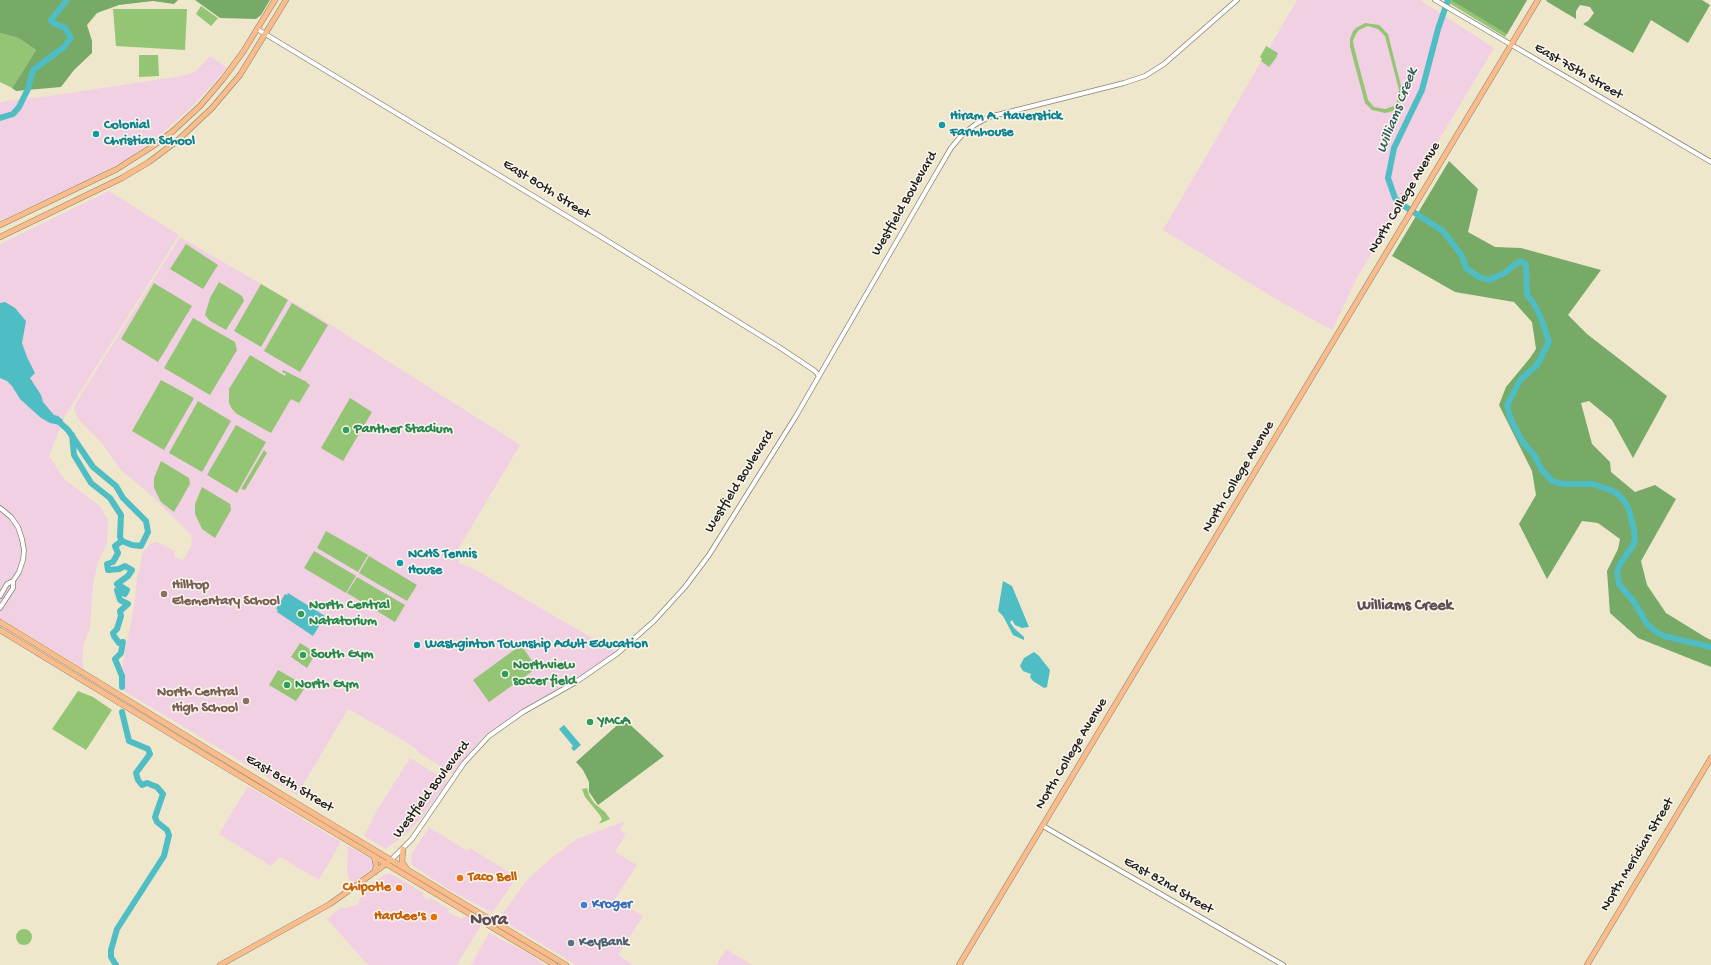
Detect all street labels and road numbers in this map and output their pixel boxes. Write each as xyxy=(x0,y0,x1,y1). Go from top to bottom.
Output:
street label: East 75th Street xyxy=(1531,40,1625,104)
street label: North College Avenue xyxy=(1365,139,1445,257)
street label: Westfield Boulevard xyxy=(868,149,942,259)
street label: East 80th Street xyxy=(499,156,593,224)
street label: North College Avenue xyxy=(1199,418,1279,536)
street label: Westfield Boulevard xyxy=(702,428,778,536)
street label: North College Avenue xyxy=(1032,695,1112,813)
street label: Westfield Boulevard xyxy=(390,738,474,842)
street label: East 86th Street xyxy=(242,751,336,817)
street label: North Meridian Street xyxy=(1598,795,1678,915)
street label: East 82nd Street xyxy=(1120,854,1216,918)

